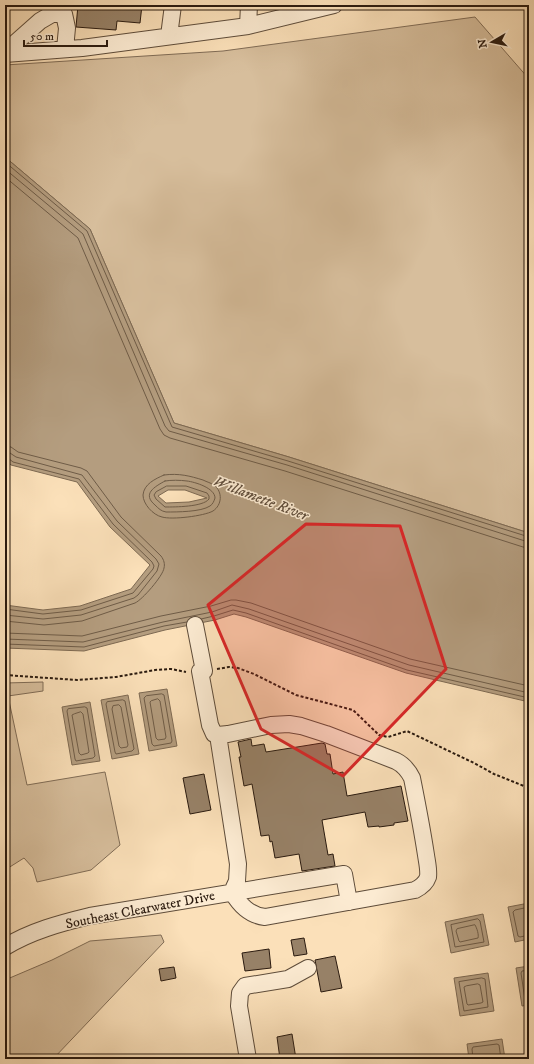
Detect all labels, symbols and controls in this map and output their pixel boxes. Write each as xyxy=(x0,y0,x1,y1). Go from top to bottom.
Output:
scale bar xyxy=(24,22,107,48)
north arrow xyxy=(472,22,512,62)
text: 50 m xyxy=(30,29,54,44)
text: N xyxy=(475,38,491,49)
water label: Willamette River xyxy=(211,472,312,526)
street label: Southeast Clearwater Drive xyxy=(64,887,217,933)

